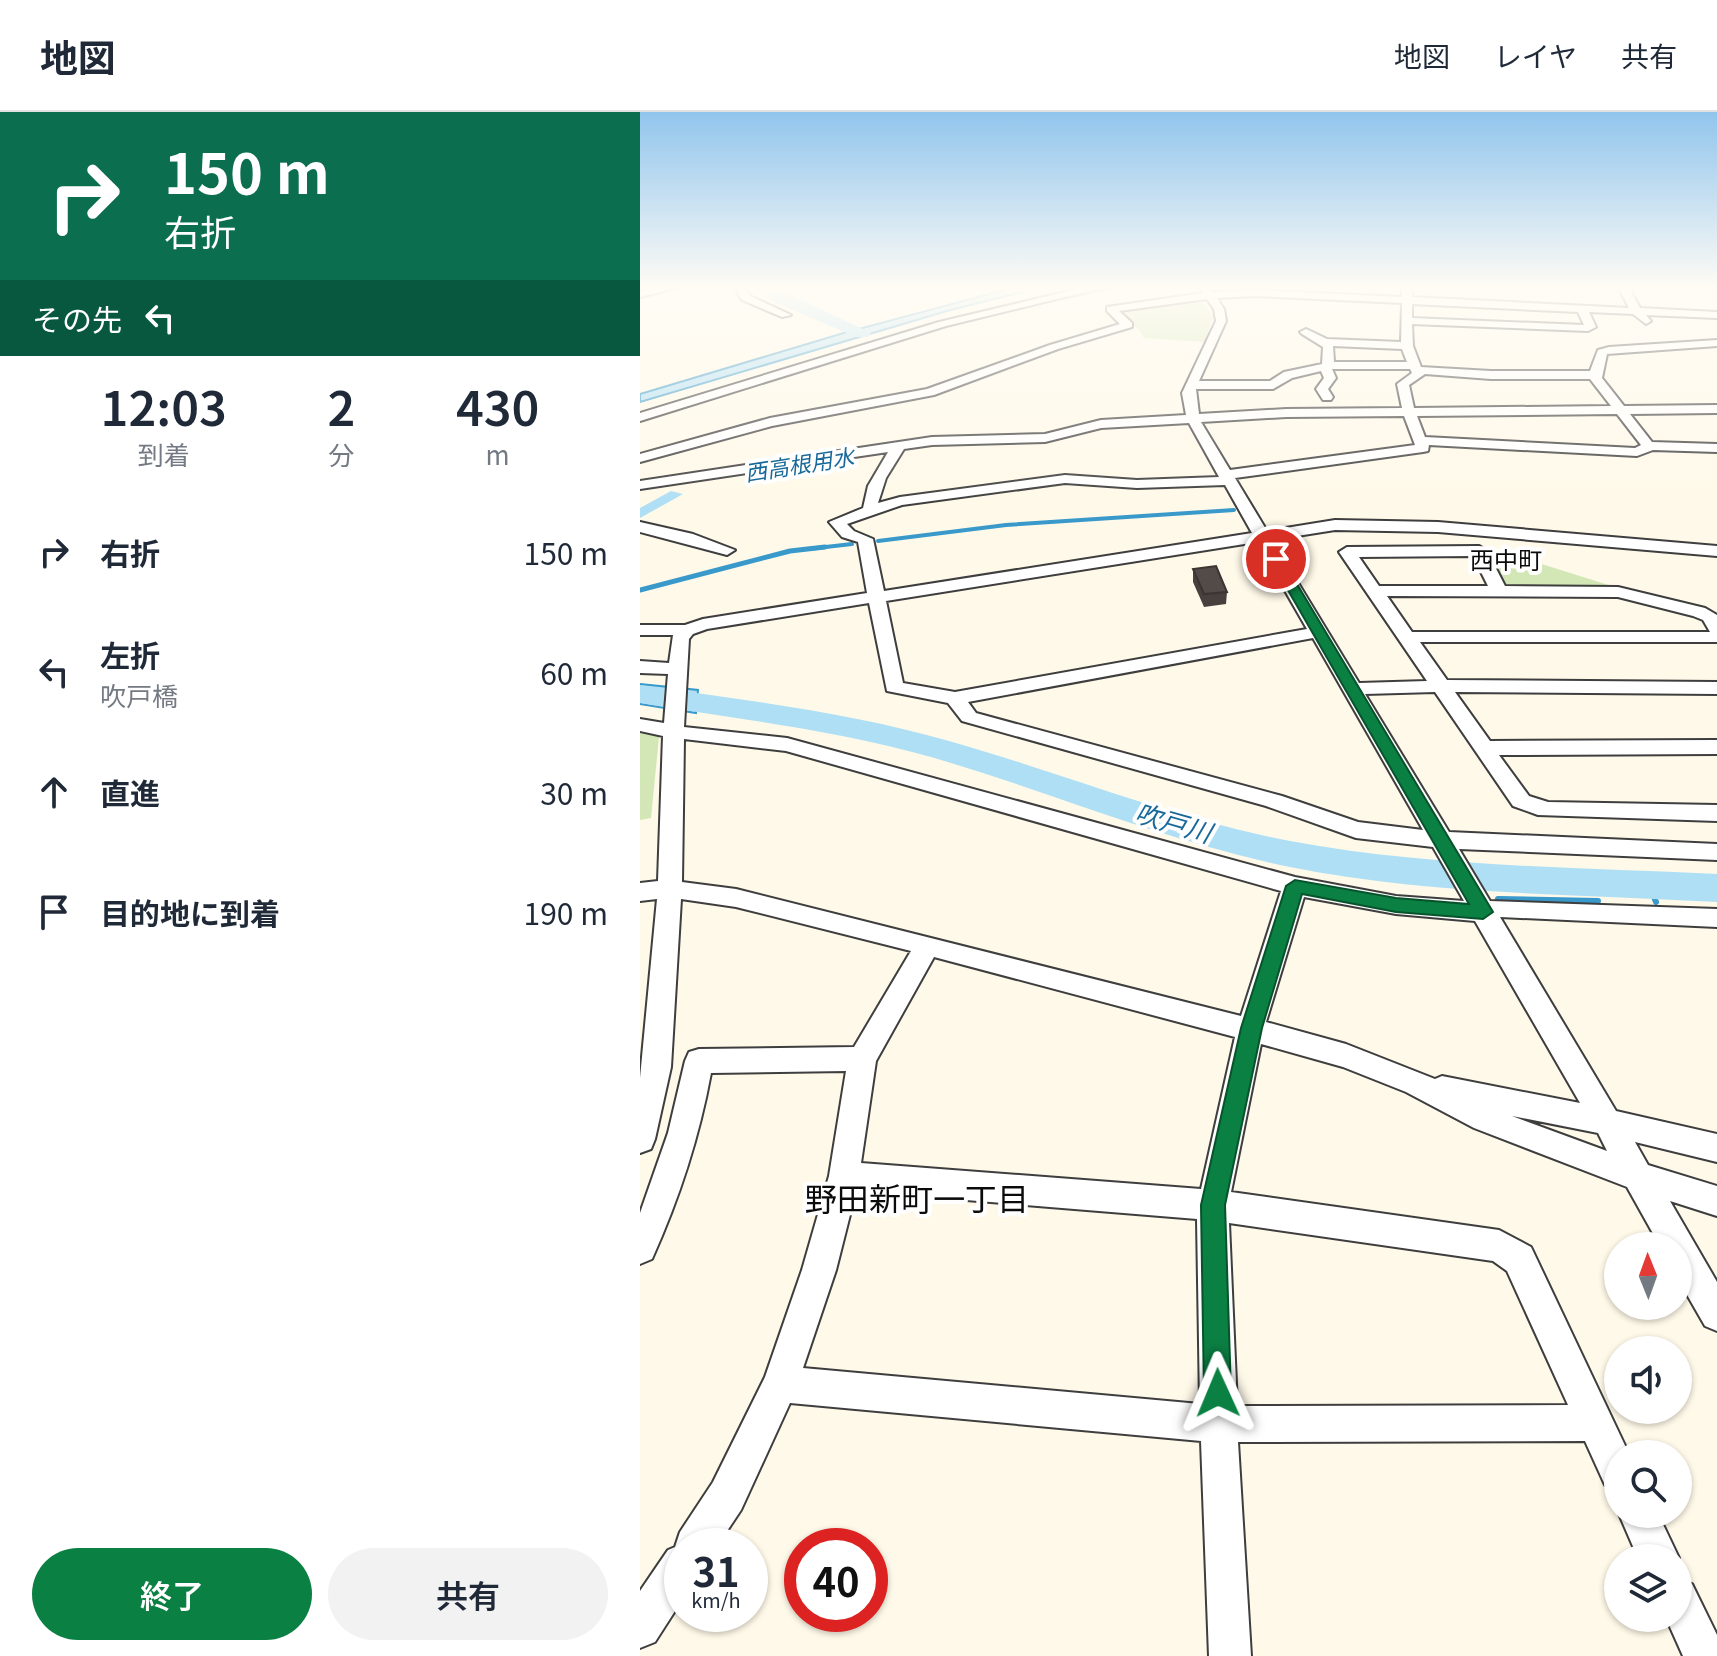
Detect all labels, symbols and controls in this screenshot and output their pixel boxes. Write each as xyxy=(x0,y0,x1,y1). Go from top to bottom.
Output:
text: 地図 xyxy=(40,28,116,83)
text: 地図 xyxy=(1394,35,1450,75)
text: レイヤ xyxy=(1494,35,1577,75)
text: 共有 xyxy=(1621,35,1677,75)
text: 150 m xyxy=(164,129,330,210)
icon: right xyxy=(32,144,136,248)
text: 右折 xyxy=(164,204,236,256)
text: その先 xyxy=(32,296,122,340)
icon: left xyxy=(138,296,182,340)
text: 12:03 xyxy=(101,370,227,440)
text: 2 xyxy=(327,370,355,440)
text: 430 xyxy=(456,370,539,440)
text: 到着 xyxy=(138,435,190,472)
text: 分 xyxy=(328,435,354,472)
text: m xyxy=(486,435,510,472)
water label: 西高根用水 xyxy=(742,438,858,487)
pin xyxy=(1242,525,1310,593)
icon: right xyxy=(32,530,76,574)
text: 右折 xyxy=(100,530,160,574)
text: 150 m xyxy=(524,530,608,574)
icon: arrive xyxy=(1254,537,1298,581)
district label: 西中町 xyxy=(1470,541,1542,576)
text: 左折 xyxy=(100,632,160,676)
icon: left xyxy=(32,650,76,694)
text: 60 m xyxy=(540,650,608,694)
text: 吹戸橋 xyxy=(100,676,178,713)
icon: ahead xyxy=(32,770,76,814)
text: 直進 xyxy=(100,770,160,814)
text: 30 m xyxy=(540,770,608,814)
water label: 吹戸川 xyxy=(1131,792,1219,850)
icon: arrive xyxy=(32,890,76,934)
text: 目的地に到着 xyxy=(100,890,280,934)
text: 190 m xyxy=(524,890,608,934)
district label: 野田新町一丁目 xyxy=(805,1174,1029,1220)
north arrow xyxy=(1604,1232,1692,1320)
map controls xyxy=(1604,1232,1692,1632)
button: sound xyxy=(1604,1336,1692,1424)
position arrow xyxy=(1176,1351,1260,1435)
button: search xyxy=(1604,1440,1692,1528)
speed limit sign: 40 xyxy=(784,1528,888,1632)
text: 31 xyxy=(692,1541,740,1599)
button: layers xyxy=(1604,1544,1692,1632)
button: 終了 xyxy=(32,1548,312,1640)
button: 共有 xyxy=(328,1548,608,1640)
text: km/h xyxy=(691,1585,741,1614)

